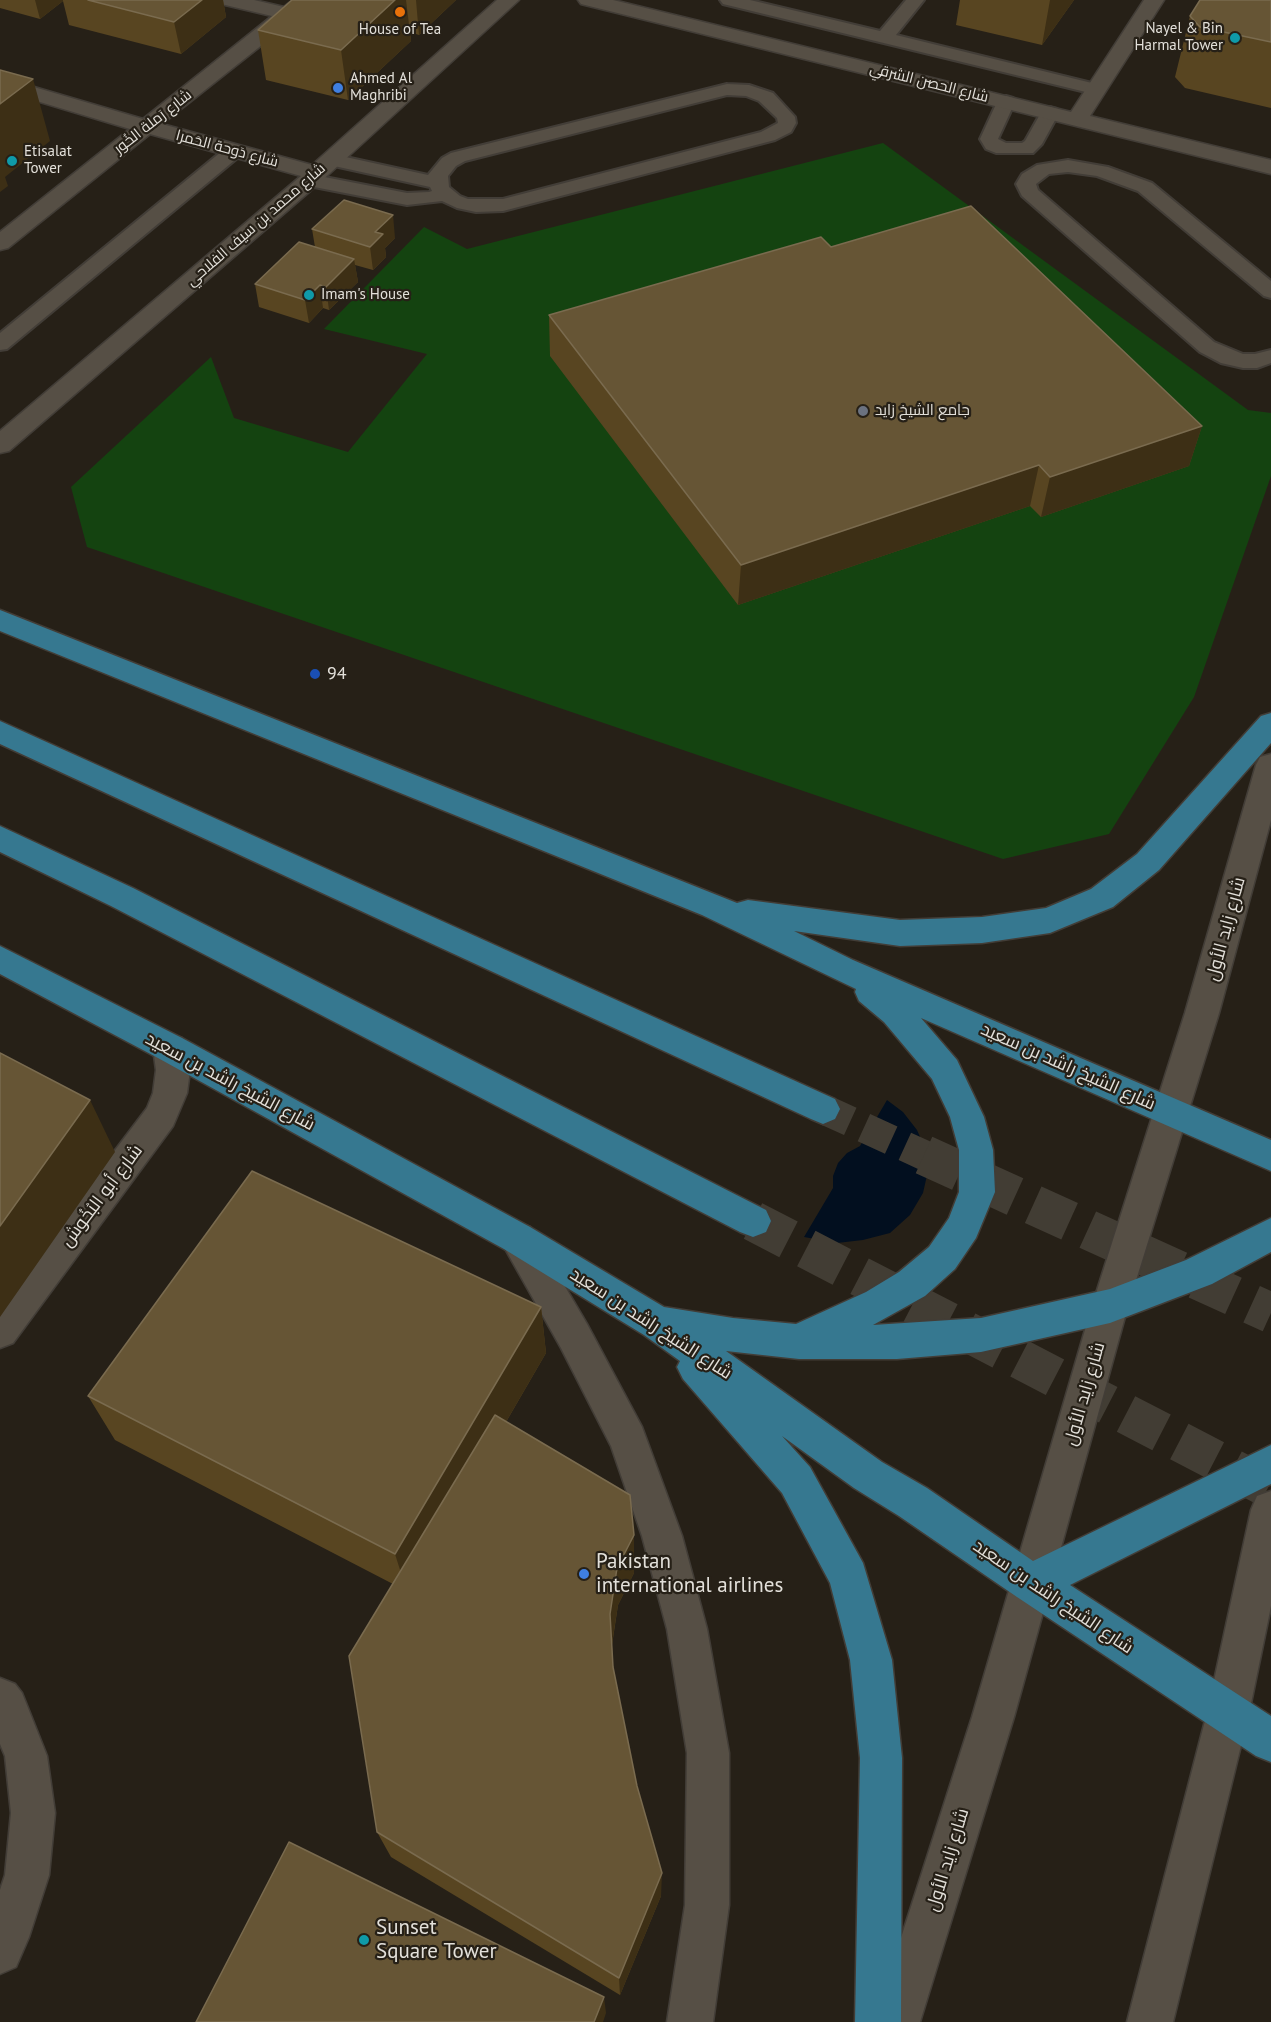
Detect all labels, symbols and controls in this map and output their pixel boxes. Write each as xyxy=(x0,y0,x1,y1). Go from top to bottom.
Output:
marker: House of Tea xyxy=(393,5,407,19)
place label: Nayel & Bin Harmal Tower xyxy=(1135,20,1223,55)
place label: House of Tea xyxy=(359,21,441,39)
marker: Nayel & Bin Harmal Tower xyxy=(1228,31,1242,45)
street label: شارع الحصن الشرقي xyxy=(868,60,990,106)
place label: Ahmed Al Maghribi xyxy=(350,70,412,105)
marker: Ahmed Al Maghribi xyxy=(331,81,345,95)
street label: شارع رَملة الخُور xyxy=(111,86,195,158)
street label: شارع دَوحة الحَمرا xyxy=(174,127,280,171)
place label: Etisalat Tower xyxy=(24,143,72,178)
marker: Etisalat Tower xyxy=(5,154,19,168)
street label: شارع محمد بن سيف الفلاحي xyxy=(183,160,329,290)
place label: Imam's House xyxy=(321,286,410,304)
marker: Imam's House xyxy=(302,288,316,302)
place label: جامع الشيخ زايد xyxy=(875,402,970,420)
marker: جامع الشيخ زايد xyxy=(856,404,870,418)
place label: 94 xyxy=(327,663,347,685)
marker: 94 xyxy=(308,667,322,681)
street label: شارع زايد الأول xyxy=(1202,875,1250,983)
street label: شارع الشيخ راشد بن سعيد xyxy=(977,1019,1159,1115)
street label: شارع الشيخ راشد بن سعيد xyxy=(142,1028,318,1136)
street label: شارع أبو البُخُوش xyxy=(56,1141,148,1251)
street label: شارع الشيخ راشد بن سعيد xyxy=(566,1264,736,1384)
street label: شارع زايد الأول xyxy=(1060,1340,1110,1448)
street label: شارع الشيخ راشد بن سعيد xyxy=(969,1535,1137,1659)
place label: Pakistan international airlines xyxy=(596,1549,783,1599)
marker: Pakistan international airlines xyxy=(577,1567,591,1581)
street label: شارع زايد الأول xyxy=(922,1806,974,1914)
place label: Sunset Square Tower xyxy=(376,1915,497,1965)
marker: Sunset Square Tower xyxy=(357,1933,371,1947)

